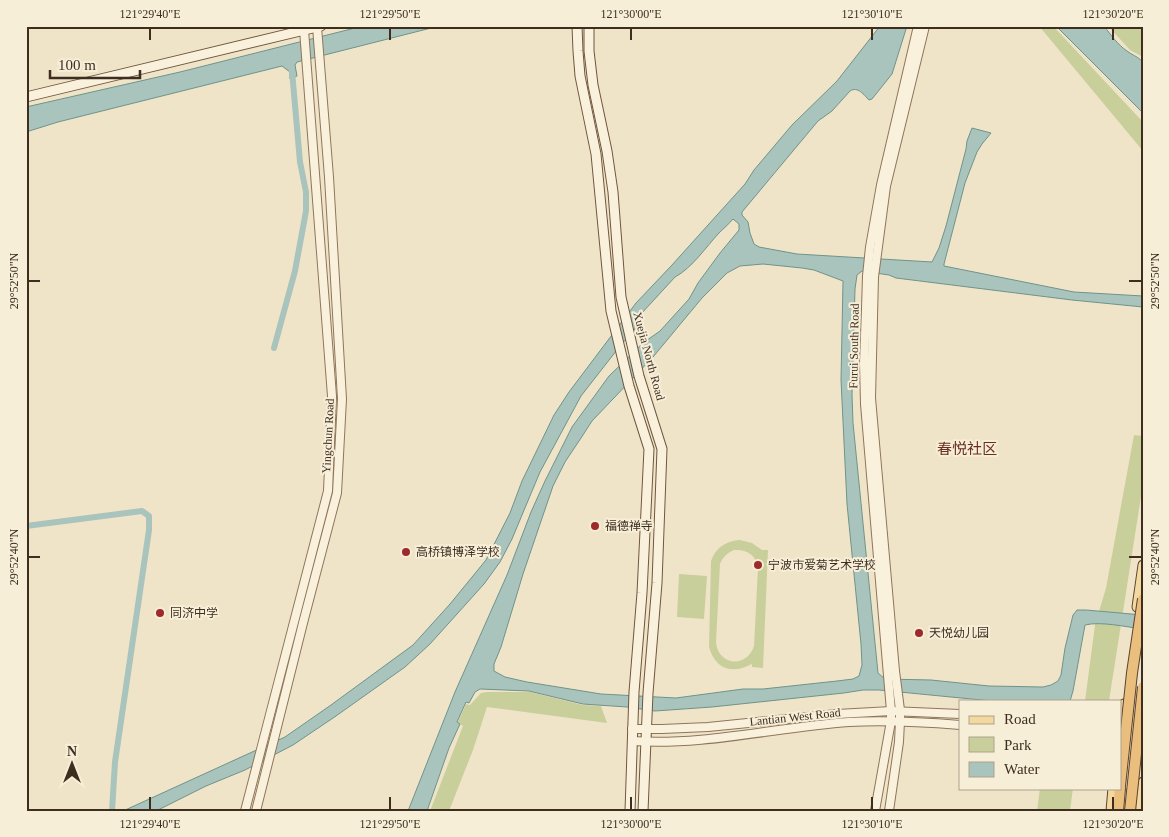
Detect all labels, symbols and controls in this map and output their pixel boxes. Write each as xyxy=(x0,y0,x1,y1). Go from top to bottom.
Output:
text: 121°29'40"E xyxy=(119,7,181,21)
text: 121°29'50"E xyxy=(359,7,421,21)
text: 121°30'00"E xyxy=(600,7,662,21)
text: 121°30'10"E xyxy=(841,7,903,21)
text: 121°30'20"E xyxy=(1082,7,1144,21)
scale bar xyxy=(50,48,140,80)
text: 100 m xyxy=(58,57,96,73)
text: 29°52'50"N xyxy=(7,252,21,309)
text: 29°52'50"N xyxy=(1148,252,1162,309)
street label: Furui South Road xyxy=(846,303,862,389)
street label: Xuejia North Road xyxy=(630,310,668,402)
street label: Yingchun Road xyxy=(319,398,337,474)
district label: 春悦社区 xyxy=(937,441,997,457)
place label: 福德禅寺 xyxy=(605,519,653,533)
marker: 福德禅寺 xyxy=(589,520,601,532)
text: 29°52'40"N xyxy=(7,528,21,585)
text: 29°52'40"N xyxy=(1148,528,1162,585)
place label: 高桥镇博泽学校 xyxy=(416,545,500,559)
marker: 高桥镇博泽学校 xyxy=(400,546,412,558)
place label: 宁波市爱菊艺术学校 xyxy=(768,558,876,572)
marker: 宁波市爱菊艺术学校 xyxy=(752,559,764,571)
place label: 同济中学 xyxy=(170,606,218,620)
marker: 同济中学 xyxy=(154,607,166,619)
place label: 天悦幼儿园 xyxy=(929,626,989,640)
marker: 天悦幼儿园 xyxy=(913,627,925,639)
legend xyxy=(959,700,1122,790)
street label: Lantian West Road xyxy=(749,705,841,729)
text: Road xyxy=(1004,711,1036,727)
text: Park xyxy=(1004,737,1032,753)
north arrow xyxy=(48,740,98,790)
text: N xyxy=(67,744,77,759)
text: Water xyxy=(1004,761,1039,777)
text: 121°29'40"E xyxy=(119,817,181,831)
text: 121°29'50"E xyxy=(359,817,421,831)
text: 121°30'00"E xyxy=(600,817,662,831)
text: 121°30'10"E xyxy=(841,817,903,831)
text: 121°30'20"E xyxy=(1082,817,1144,831)

